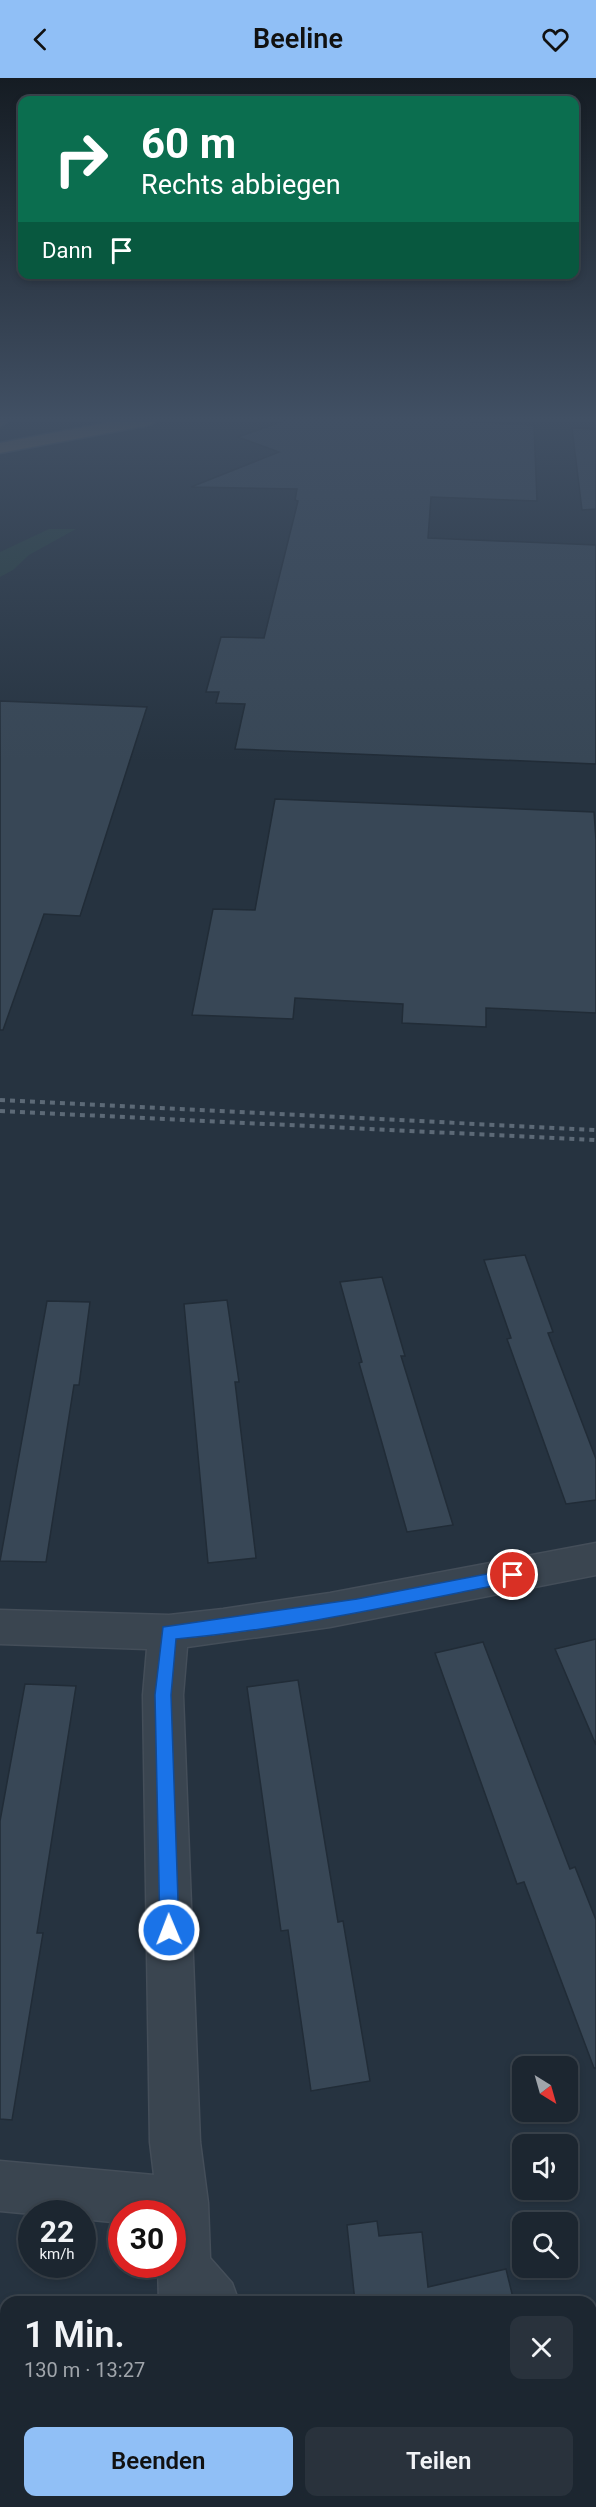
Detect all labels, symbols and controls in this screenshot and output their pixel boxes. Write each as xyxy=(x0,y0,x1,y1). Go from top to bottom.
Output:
icon: back xyxy=(24,23,57,56)
text: Beeline xyxy=(253,23,343,55)
icon: heart xyxy=(539,23,572,56)
text: 60 m xyxy=(141,119,236,168)
icon: right xyxy=(42,120,120,198)
text: Rechts abbiegen xyxy=(141,169,341,201)
icon: arrive xyxy=(105,234,138,267)
text: Dann xyxy=(42,238,93,263)
pin xyxy=(487,1549,538,1600)
icon: arrive xyxy=(496,1558,529,1591)
position arrow xyxy=(137,1898,201,1962)
north arrow xyxy=(512,2056,578,2122)
map controls xyxy=(512,2056,578,2278)
button: sound xyxy=(512,2134,578,2200)
speed limit sign: 30 xyxy=(108,2200,186,2278)
button: search xyxy=(512,2212,578,2278)
text: 22 xyxy=(40,2214,74,2249)
text: km/h xyxy=(39,2245,75,2263)
text: 1 Min. xyxy=(24,2314,125,2356)
button: close xyxy=(510,2316,573,2379)
text: 130 m · 13:27 xyxy=(24,2358,145,2382)
button: Beenden xyxy=(24,2427,293,2496)
button: Teilen xyxy=(305,2427,573,2496)

